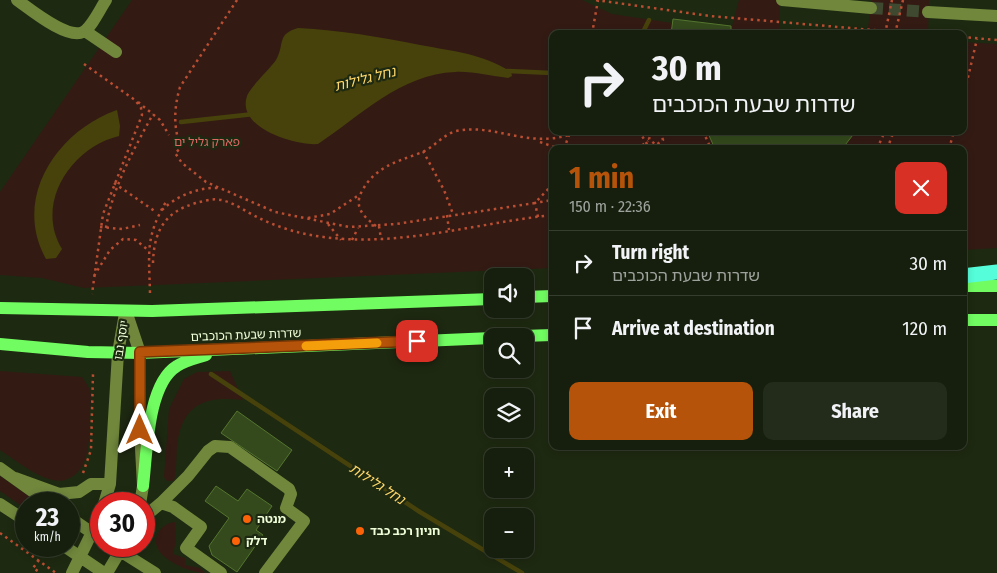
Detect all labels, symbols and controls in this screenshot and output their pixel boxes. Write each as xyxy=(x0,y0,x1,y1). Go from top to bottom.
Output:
text: 30 m xyxy=(652,47,722,89)
icon: right xyxy=(569,50,634,115)
water label: נחל גלילות xyxy=(333,63,399,95)
text: שדרות שבעת הכוכבים xyxy=(652,91,856,118)
park label: פארק גליל ים xyxy=(174,135,240,149)
text: 1 min xyxy=(569,160,634,196)
button: close xyxy=(895,162,947,214)
text: 150 m · 22:36 xyxy=(569,197,651,216)
text: Turn right xyxy=(612,241,689,264)
icon: right xyxy=(569,249,597,277)
text: 30 m xyxy=(909,252,947,275)
text: שדרות שבעת הכוכבים xyxy=(612,266,760,285)
map controls xyxy=(484,268,534,558)
button: sound xyxy=(484,268,534,318)
icon: arrive xyxy=(569,314,597,342)
text: Arrive at destination xyxy=(612,317,775,340)
text: 120 m xyxy=(902,317,947,340)
street label: יוסף נבו xyxy=(111,319,131,361)
pin xyxy=(396,320,438,362)
street label: שדרות שבעת הכוכבים xyxy=(190,326,302,344)
icon: arrive xyxy=(403,327,431,355)
button: search xyxy=(484,328,534,378)
button: Exit xyxy=(569,382,753,440)
button: Share xyxy=(763,382,947,440)
button: layers xyxy=(484,388,534,438)
position arrow xyxy=(113,403,165,455)
button: + xyxy=(484,448,534,498)
water label: נחל גלילות xyxy=(346,460,409,509)
speed limit sign: 30 xyxy=(90,492,155,557)
text: 23 xyxy=(36,503,59,533)
button: − xyxy=(484,508,534,558)
place label: מנטה xyxy=(257,512,287,526)
marker: מנטה xyxy=(241,513,253,525)
place label: חניון רכב כבד xyxy=(370,524,440,538)
marker: חניון רכב כבד xyxy=(354,525,366,537)
text: km/h xyxy=(34,530,61,544)
place label: דלק xyxy=(246,534,268,548)
marker: דלק xyxy=(230,535,242,547)

